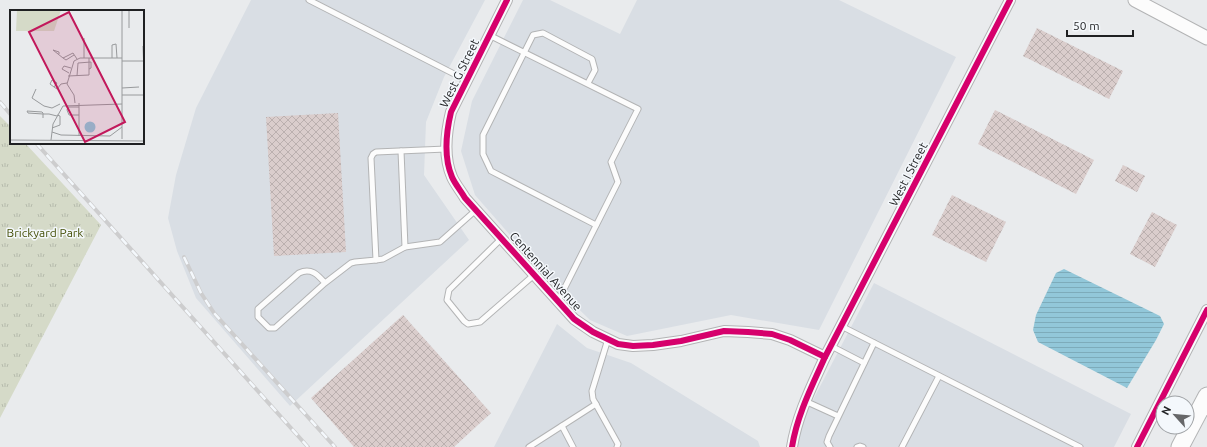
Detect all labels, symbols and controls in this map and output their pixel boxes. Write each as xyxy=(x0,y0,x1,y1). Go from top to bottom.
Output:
inset map xyxy=(10,10,144,144)
scale bar xyxy=(1067,12,1133,38)
text: 50 m xyxy=(1073,19,1100,32)
street label: West G Street xyxy=(437,36,481,109)
street label: West I Street xyxy=(886,140,930,208)
park label: Brickyard Park xyxy=(7,226,83,239)
street label: Centennial Avenue xyxy=(507,229,585,313)
north arrow xyxy=(1155,395,1195,435)
text: N xyxy=(1159,404,1173,417)

